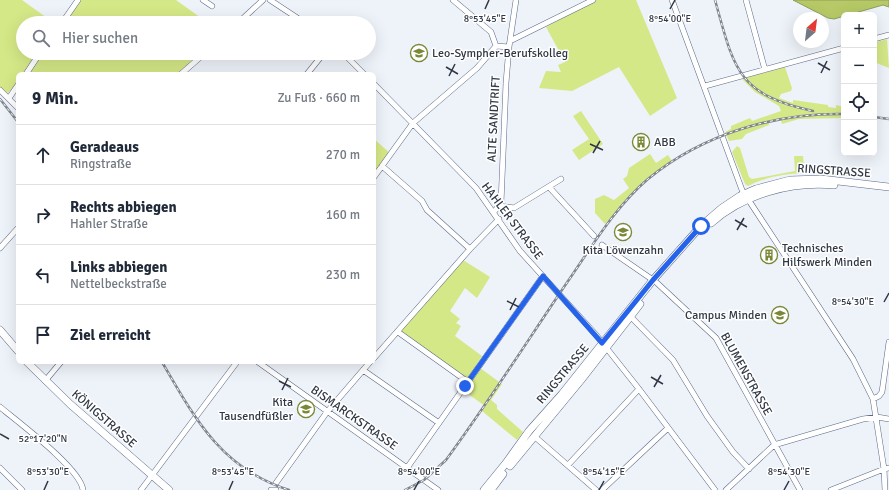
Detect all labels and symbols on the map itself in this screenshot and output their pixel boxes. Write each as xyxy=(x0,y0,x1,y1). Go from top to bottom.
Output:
north arrow xyxy=(793,12,829,48)
text: 8°53'45"E xyxy=(464,13,506,25)
text: 8°54'00"E xyxy=(649,13,691,25)
school or university icon: Leo-Sympher-Berufskolleg xyxy=(409,43,429,63)
place label: Leo-Sympher-Berufskolleg xyxy=(432,46,568,61)
street label: ALTE SANDTRIFT xyxy=(484,76,504,162)
building icon: ABB xyxy=(631,132,651,152)
place label: ABB xyxy=(654,135,676,150)
street label: RINGSTRASSE xyxy=(797,161,871,181)
street label: HAHLER STRASSE xyxy=(478,179,546,263)
route start xyxy=(692,217,710,235)
school or university icon: Kita Löwenzahn xyxy=(613,222,633,242)
place label: Technisches Hilfswerk Minden xyxy=(782,241,872,270)
place label: Kita Löwenzahn xyxy=(583,243,663,258)
building icon: Technisches Hilfswerk Minden xyxy=(759,245,779,265)
text: 8°54'30"E xyxy=(832,296,874,308)
school or university icon: Campus Minden xyxy=(770,305,790,325)
place label: Campus Minden xyxy=(685,308,767,323)
street label: BLUMENSTRASSE xyxy=(717,330,775,418)
street label: RINGSTRASSE xyxy=(534,341,593,407)
route end xyxy=(456,377,474,395)
street label: BISMARCKSTRASSE xyxy=(308,382,401,454)
street label: KÖNIGSTRASSE xyxy=(68,387,140,451)
place label: Kita Tausendfüßler xyxy=(219,395,294,424)
school or university icon: Kita Tausendfüßler xyxy=(296,399,316,419)
text: 52°17'20"N xyxy=(19,433,67,445)
text: 8°53'30"E xyxy=(27,466,69,478)
text: 8°53'45"E xyxy=(212,466,254,478)
text: 8°54'00"E xyxy=(398,466,440,478)
text: 8°54'15"E xyxy=(583,466,625,478)
text: 8°54'30"E xyxy=(768,466,810,478)

